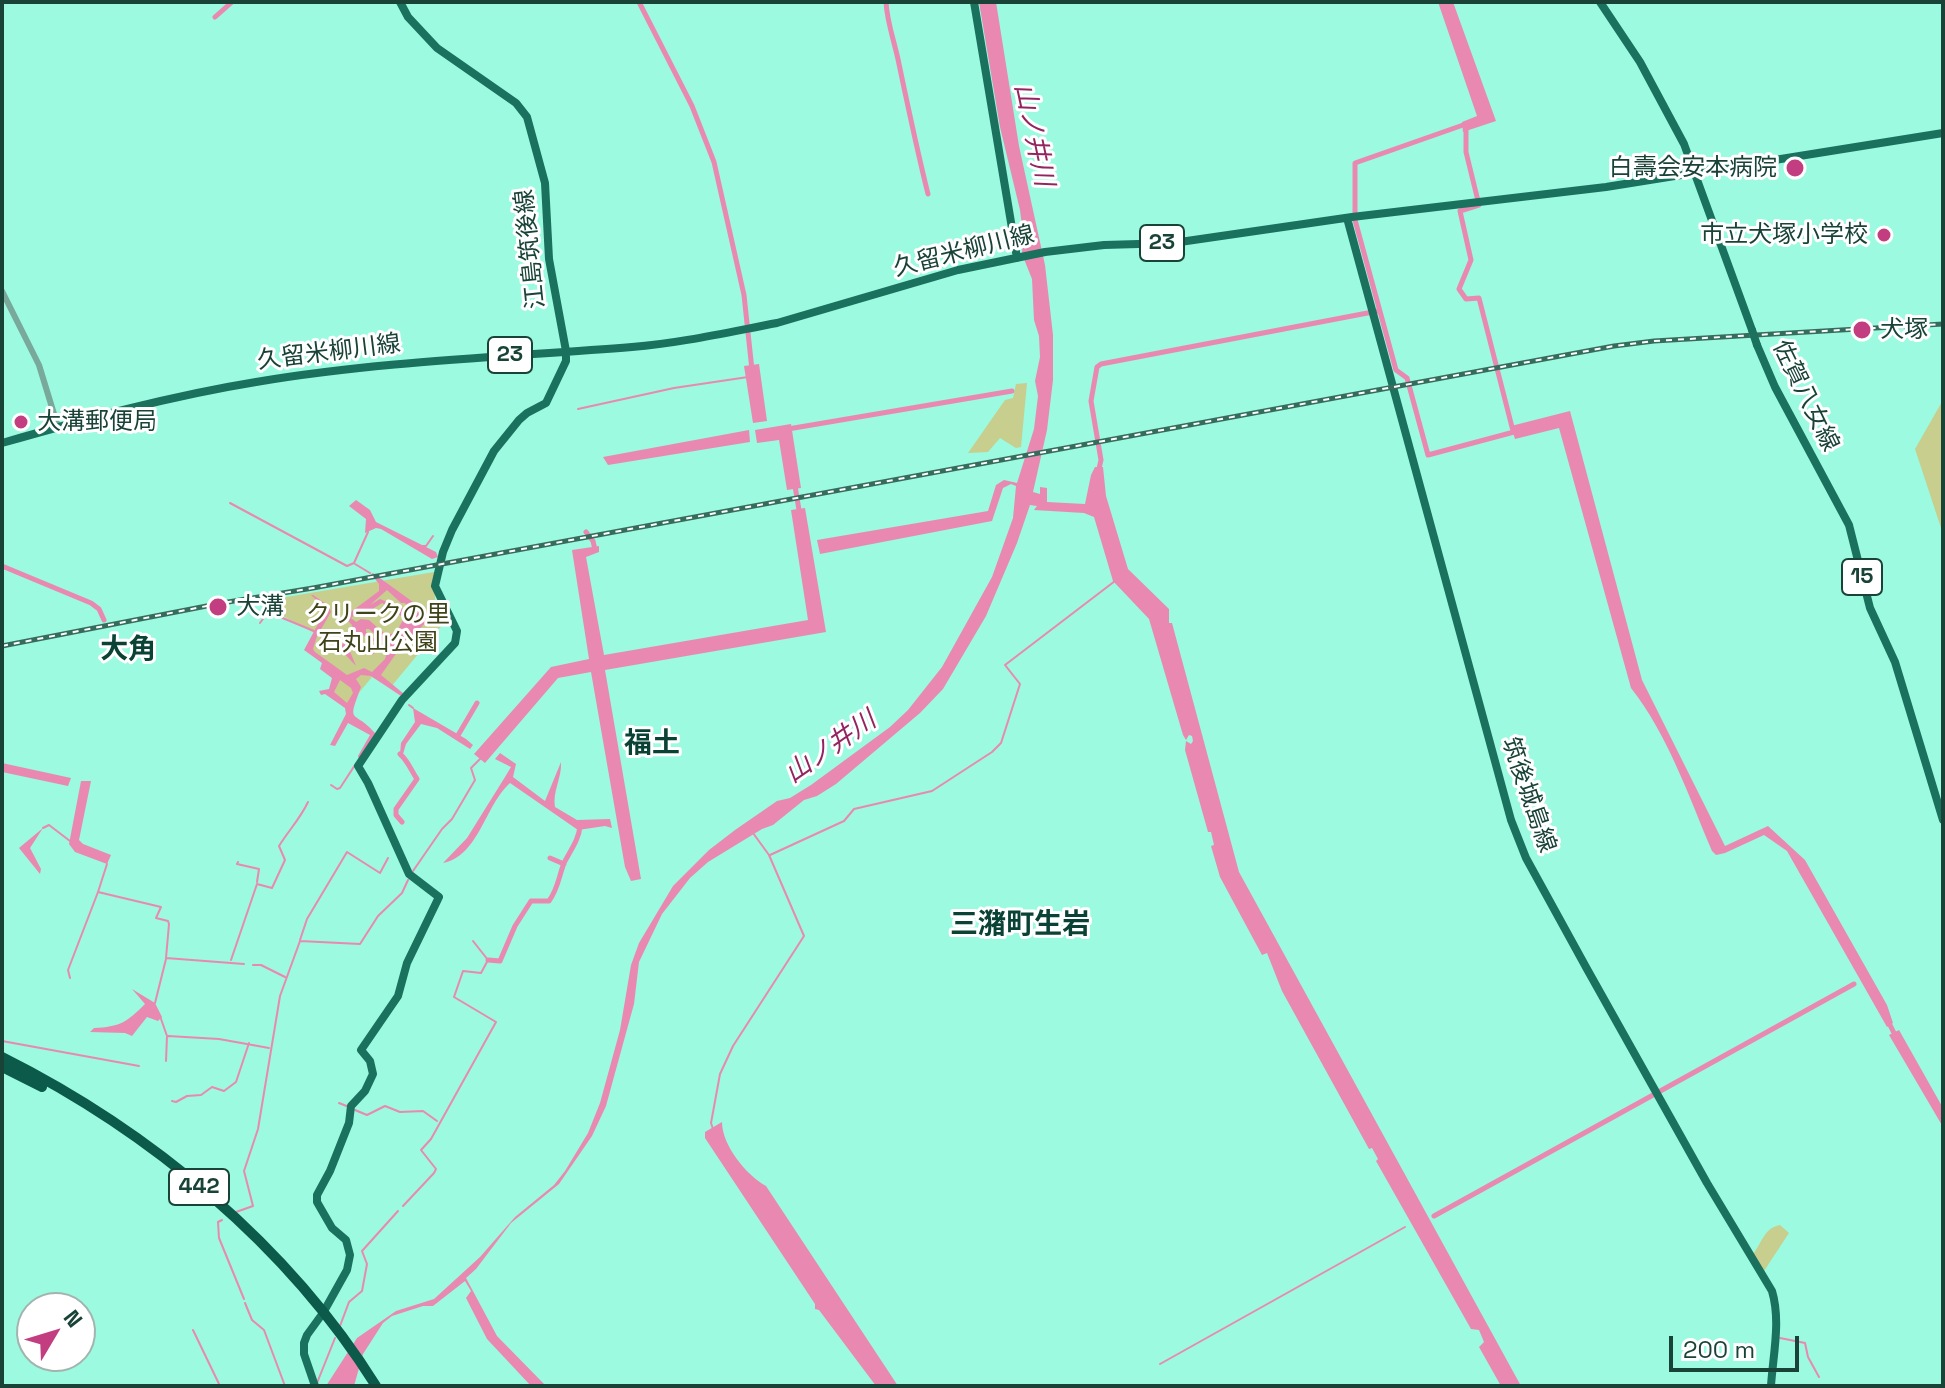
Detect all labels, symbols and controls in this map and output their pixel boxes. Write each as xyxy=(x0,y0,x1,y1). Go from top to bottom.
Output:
water label: 山ノ井川 xyxy=(1007,81,1059,189)
place label: 白壽会安本病院 xyxy=(1609,154,1777,182)
marker: 白壽会安本病院 xyxy=(1784,157,1806,179)
street label: 江島筑後線 xyxy=(510,188,552,310)
street label: 久留米柳川線 xyxy=(891,221,1037,283)
place label: 市立犬塚小学校 xyxy=(1700,221,1868,249)
road number: 23 xyxy=(1140,225,1184,261)
marker: 市立犬塚小学校 xyxy=(1875,226,1893,244)
place label: 犬塚 xyxy=(1880,316,1928,344)
marker: 犬塚 xyxy=(1851,319,1873,341)
street label: 久留米柳川線 xyxy=(256,330,402,376)
street label: 佐賀八女線 xyxy=(1766,336,1844,456)
road number: 23 xyxy=(488,337,532,373)
place label: 大溝郵便局 xyxy=(37,408,157,436)
marker: 大溝郵便局 xyxy=(12,413,30,431)
road number: 15 xyxy=(1842,559,1882,595)
place label: 大溝 xyxy=(236,593,284,621)
marker: 大溝 xyxy=(207,596,229,618)
park label: クリークの里 石丸山公園 xyxy=(306,601,450,657)
district label: 大角 xyxy=(100,633,156,667)
water label: 山ノ井川 xyxy=(779,705,883,791)
district label: 福土 xyxy=(624,727,680,761)
street label: 筑後城島線 xyxy=(1495,734,1561,856)
district label: 三潴町生岩 xyxy=(950,908,1090,942)
road number: 442 xyxy=(169,1169,229,1205)
north arrow xyxy=(16,1292,96,1372)
text: N xyxy=(58,1304,89,1333)
scale bar xyxy=(1673,1320,1803,1370)
text: 200 m xyxy=(1683,1334,1755,1365)

